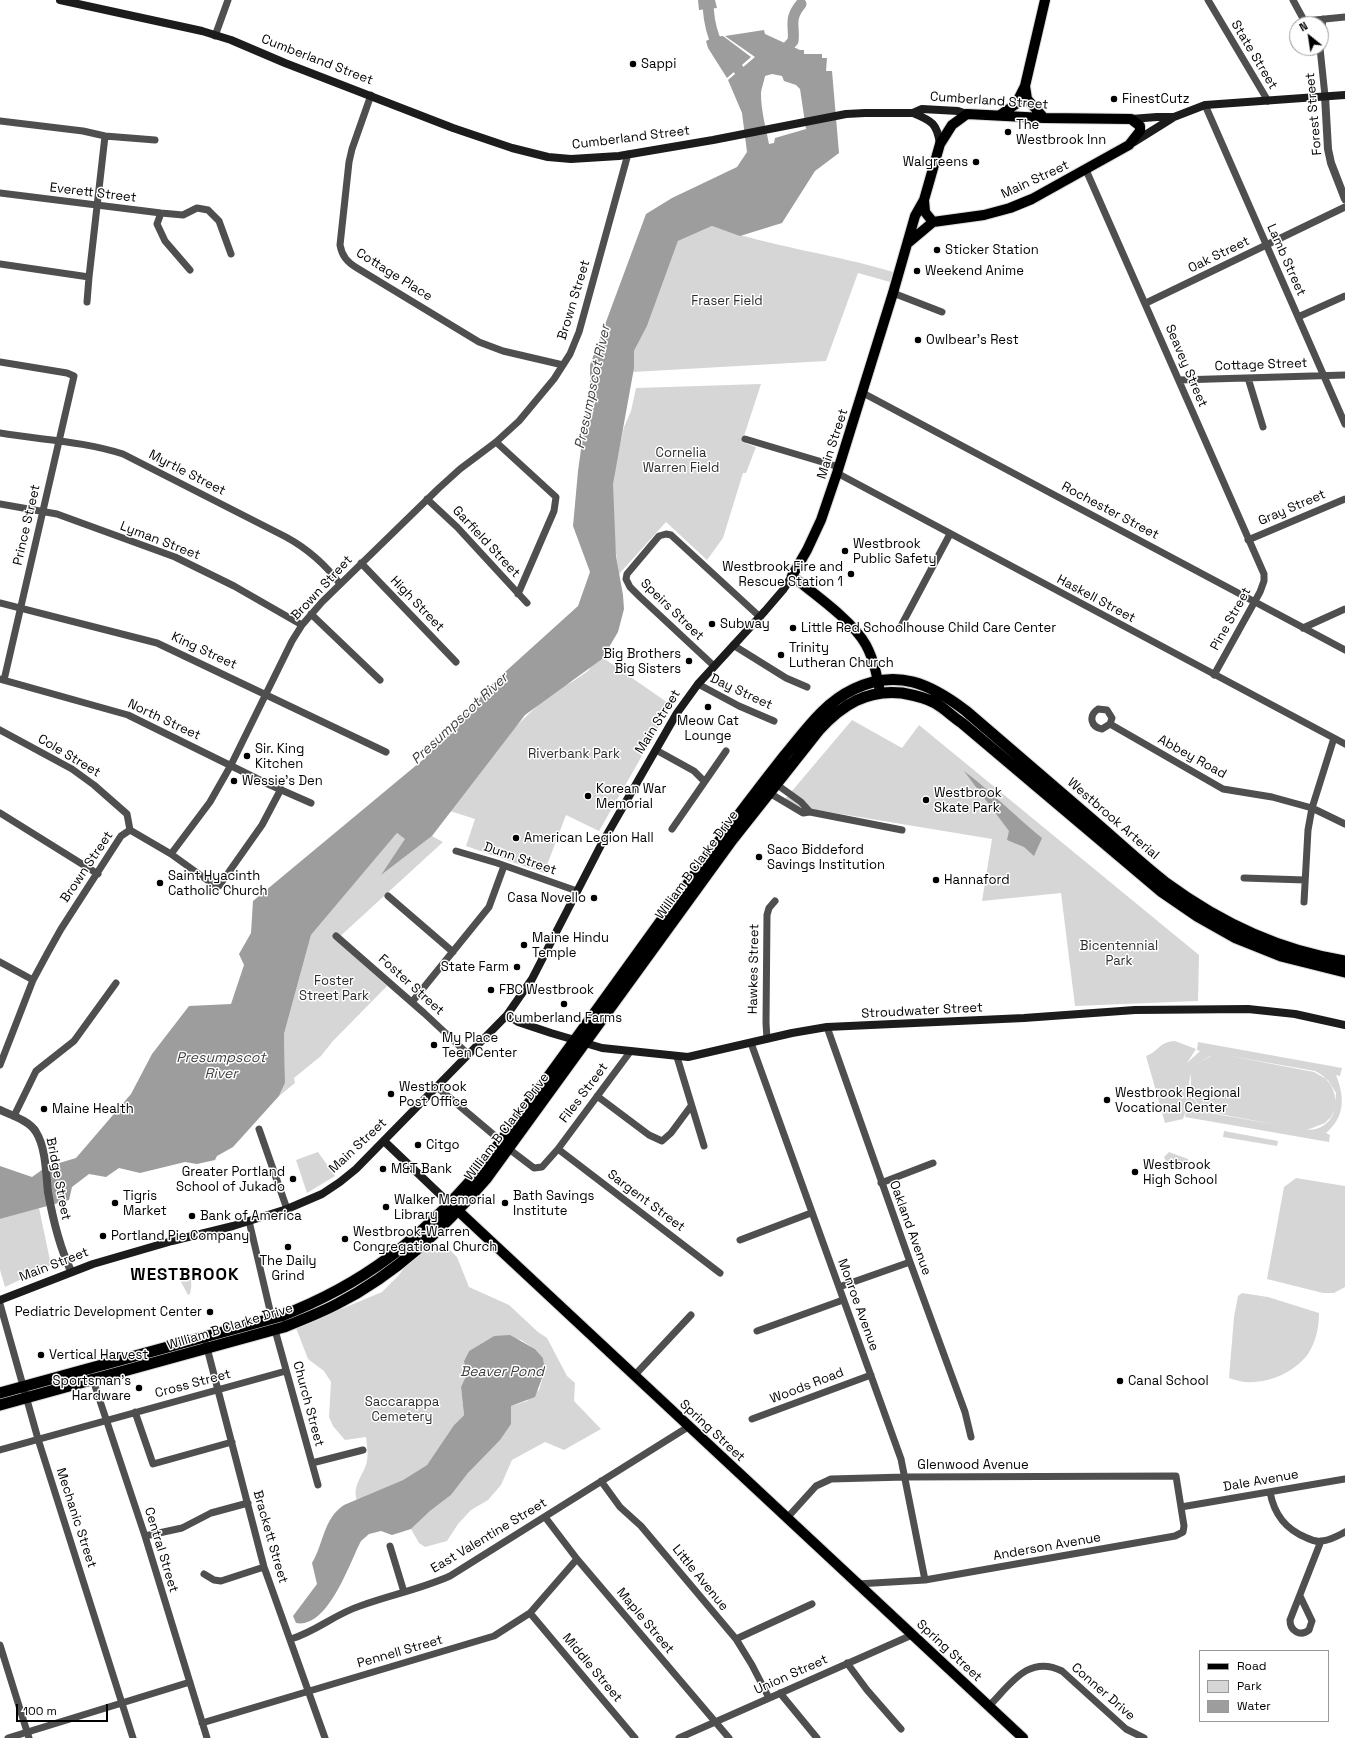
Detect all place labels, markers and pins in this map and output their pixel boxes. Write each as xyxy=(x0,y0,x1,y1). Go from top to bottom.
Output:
place label: Sappi xyxy=(641,56,676,72)
marker: Sappi xyxy=(628,59,638,69)
place label: FinestCutz xyxy=(1122,91,1190,107)
marker: FinestCutz xyxy=(1109,94,1119,104)
place label: The Westbrook Inn xyxy=(1016,117,1106,148)
marker: The Westbrook Inn xyxy=(1003,127,1013,137)
place label: Walgreens xyxy=(903,154,968,170)
marker: Walgreens xyxy=(971,157,981,167)
place label: Sticker Station xyxy=(945,242,1039,258)
marker: Sticker Station xyxy=(932,245,942,255)
place label: Weekend Anime xyxy=(925,263,1024,279)
marker: Weekend Anime xyxy=(912,266,922,276)
place label: Owlbear's Rest xyxy=(926,332,1019,348)
marker: Owlbear's Rest xyxy=(913,335,923,345)
place label: Westbrook Public Safety xyxy=(853,536,936,567)
marker: Westbrook Public Safety xyxy=(840,546,850,556)
place label: Westbrook Fire and Rescue Station 1 xyxy=(722,559,843,590)
marker: Westbrook Fire and Rescue Station 1 xyxy=(846,569,856,579)
place label: Subway xyxy=(720,616,770,632)
marker: Subway xyxy=(707,619,717,629)
place label: Little Red Schoolhouse Child Care Center xyxy=(801,620,1056,636)
marker: Little Red Schoolhouse Child Care Center xyxy=(788,623,798,633)
place label: Trinity Lutheran Church xyxy=(789,640,894,671)
place label: Big Brothers Big Sisters xyxy=(603,646,681,677)
marker: Trinity Lutheran Church xyxy=(776,650,786,660)
marker: Big Brothers Big Sisters xyxy=(684,656,694,666)
marker: Meow Cat Lounge xyxy=(703,702,713,712)
place label: Meow Cat Lounge xyxy=(677,713,739,744)
place label: Sir. King Kitchen xyxy=(255,741,304,772)
marker: Sir. King Kitchen xyxy=(242,751,252,761)
place label: Wessie's Den xyxy=(242,773,323,789)
marker: Wessie's Den xyxy=(229,776,239,786)
place label: Korean War Memorial xyxy=(596,781,666,812)
place label: Westbrook Skate Park xyxy=(934,785,1002,816)
marker: Korean War Memorial xyxy=(583,791,593,801)
marker: Westbrook Skate Park xyxy=(921,795,931,805)
place label: American Legion Hall xyxy=(524,830,654,846)
marker: American Legion Hall xyxy=(511,833,521,843)
place label: Saco Biddeford Savings Institution xyxy=(767,842,885,873)
marker: Saco Biddeford Savings Institution xyxy=(754,852,764,862)
place label: Saint Hyacinth Catholic Church xyxy=(168,868,267,899)
place label: Hannaford xyxy=(944,872,1010,888)
marker: Hannaford xyxy=(931,875,941,885)
marker: Saint Hyacinth Catholic Church xyxy=(155,878,165,888)
place label: Casa Novello xyxy=(507,890,586,906)
marker: Casa Novello xyxy=(589,893,599,903)
place label: Maine Hindu Temple xyxy=(532,930,609,961)
marker: Maine Hindu Temple xyxy=(519,940,529,950)
place label: State Farm xyxy=(441,959,509,975)
marker: State Farm xyxy=(512,962,522,972)
place label: FBC Westbrook xyxy=(499,982,594,998)
marker: FBC Westbrook xyxy=(486,985,496,995)
marker: Cumberland Farms xyxy=(559,999,569,1009)
place label: Cumberland Farms xyxy=(506,1010,622,1026)
place label: My Place Teen Center xyxy=(442,1030,517,1061)
marker: My Place Teen Center xyxy=(429,1040,439,1050)
place label: Westbrook Post Office xyxy=(399,1079,468,1110)
place label: Westbrook Regional Vocational Center xyxy=(1115,1085,1240,1116)
marker: Westbrook Post Office xyxy=(386,1089,396,1099)
marker: Westbrook Regional Vocational Center xyxy=(1102,1095,1112,1105)
place label: Maine Health xyxy=(52,1101,134,1117)
marker: Maine Health xyxy=(39,1104,49,1114)
place label: Citgo xyxy=(426,1137,460,1153)
marker: Citgo xyxy=(413,1140,423,1150)
place label: Westbrook High School xyxy=(1143,1157,1217,1188)
place label: M&T Bank xyxy=(391,1161,452,1177)
place label: Greater Portland School of Jukado xyxy=(176,1164,285,1195)
marker: M&T Bank xyxy=(378,1164,388,1174)
marker: Westbrook High School xyxy=(1130,1167,1140,1177)
marker: Greater Portland School of Jukado xyxy=(288,1174,298,1184)
place label: Tigris Market xyxy=(123,1188,167,1219)
place label: Bath Savings Institute xyxy=(513,1188,594,1219)
place label: Walker Memorial Library xyxy=(394,1192,495,1223)
marker: Tigris Market xyxy=(110,1198,120,1208)
marker: Bath Savings Institute xyxy=(500,1198,510,1208)
marker: Walker Memorial Library xyxy=(381,1202,391,1212)
place label: Bank of America xyxy=(200,1208,302,1224)
marker: Bank of America xyxy=(187,1211,197,1221)
place label: Westbrook-Warren Congregational Church xyxy=(353,1224,497,1255)
place label: Portland Pie Company xyxy=(111,1228,249,1244)
marker: Portland Pie Company xyxy=(98,1231,108,1241)
marker: Westbrook-Warren Congregational Church xyxy=(340,1234,350,1244)
marker: The Daily Grind xyxy=(283,1242,293,1252)
place label: The Daily Grind xyxy=(259,1253,317,1284)
place label: Pediatric Development Center xyxy=(15,1304,202,1320)
marker: Pediatric Development Center xyxy=(205,1307,215,1317)
place label: Vertical Harvest xyxy=(49,1347,148,1363)
marker: Vertical Harvest xyxy=(36,1350,46,1360)
place label: Sportsman's Hardware xyxy=(53,1373,131,1404)
place label: Canal School xyxy=(1128,1373,1209,1389)
marker: Canal School xyxy=(1115,1376,1125,1386)
marker: Sportsman's Hardware xyxy=(134,1383,144,1393)

